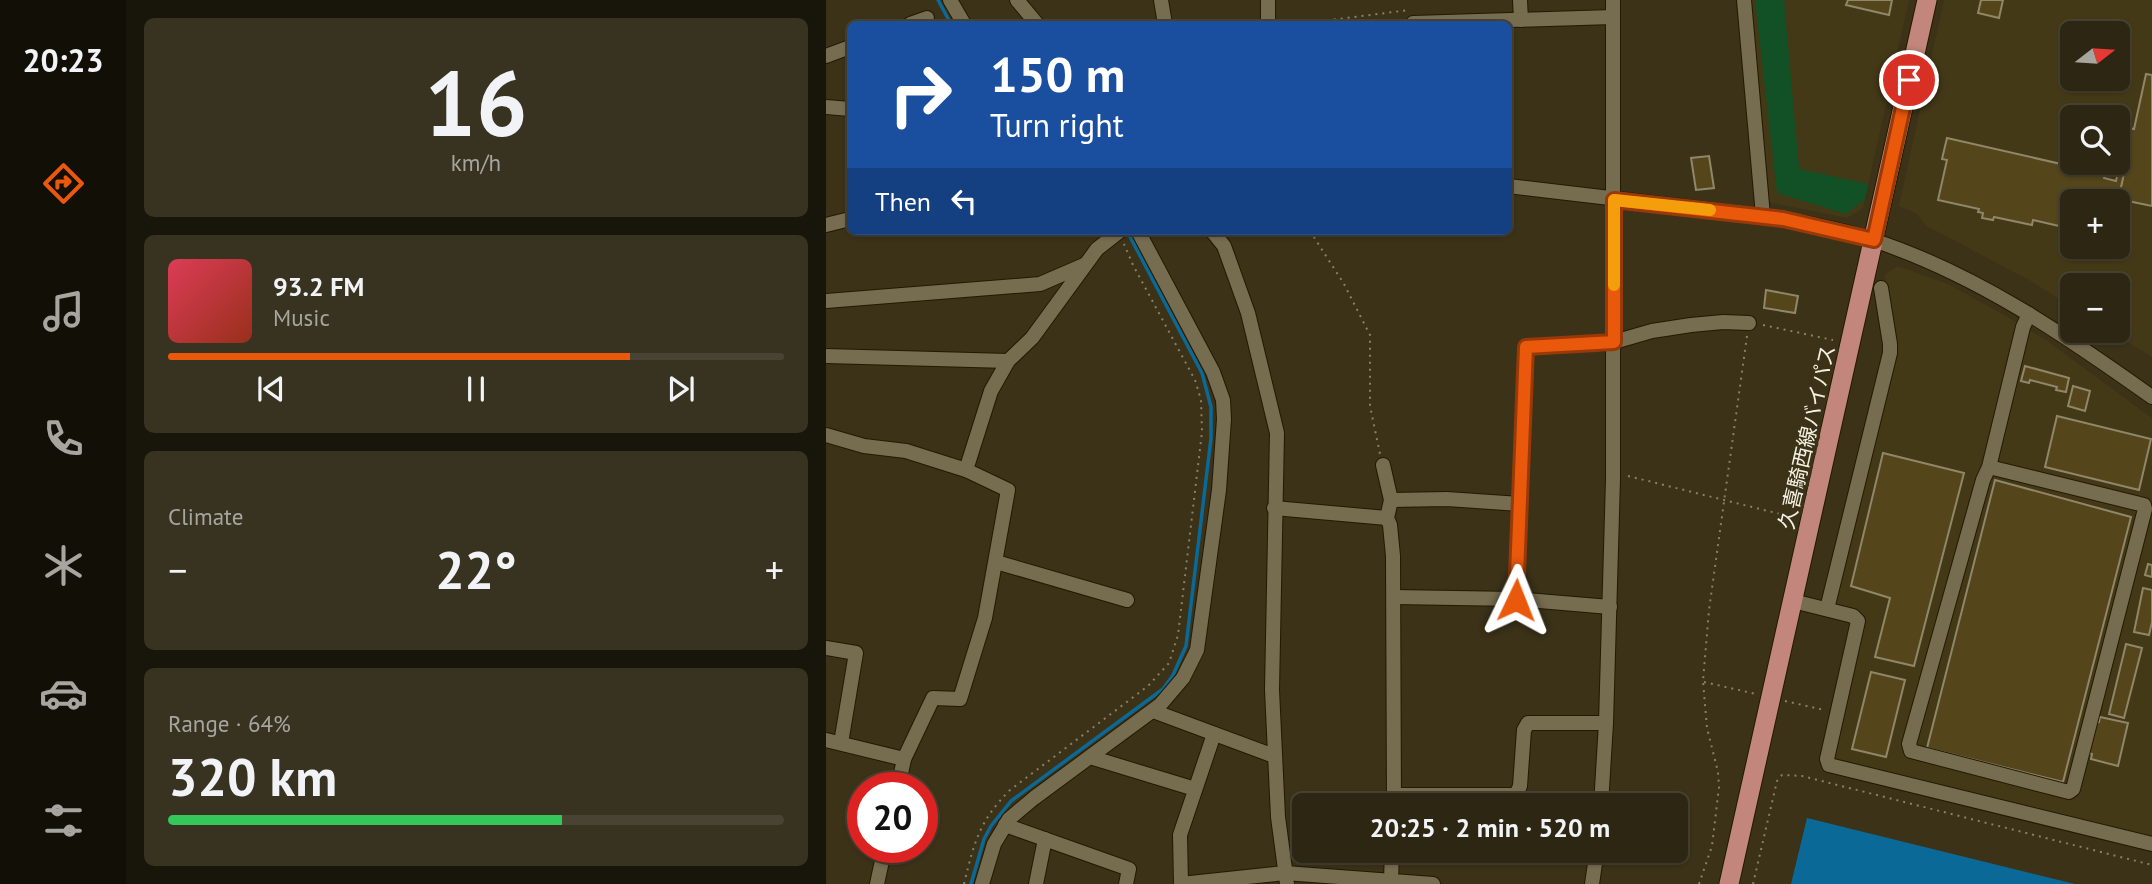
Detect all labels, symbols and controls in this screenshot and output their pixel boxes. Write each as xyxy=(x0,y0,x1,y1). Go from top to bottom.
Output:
north arrow xyxy=(2060,21,2130,91)
map controls xyxy=(2060,21,2130,343)
text: 20:23 xyxy=(22,39,104,81)
text: 150 m xyxy=(990,42,1125,106)
text: 16 xyxy=(424,43,528,161)
icon: right xyxy=(875,49,966,140)
pin xyxy=(1879,50,1939,110)
icon: arrive xyxy=(1890,61,1928,99)
text: Turn right xyxy=(990,104,1124,146)
button: search xyxy=(2060,105,2130,175)
text: km/h xyxy=(451,148,501,177)
icon: directions xyxy=(39,159,88,208)
icon: left xyxy=(945,182,983,220)
text: Then xyxy=(875,185,931,218)
button: + xyxy=(2060,189,2130,259)
text: 93.2 FM xyxy=(273,270,364,303)
button: − xyxy=(2060,273,2130,343)
icon: music xyxy=(39,287,88,336)
text: Music xyxy=(273,303,330,332)
street label: 久喜騎西線バイパス xyxy=(1773,342,1841,532)
icon: previous xyxy=(252,370,290,408)
icon: pause xyxy=(457,370,495,408)
icon: next xyxy=(662,370,700,408)
icon: phone xyxy=(39,414,88,463)
text: Climate xyxy=(168,502,243,531)
text: 22° xyxy=(435,536,517,603)
icon: climate xyxy=(39,541,88,590)
text: − xyxy=(168,545,187,594)
text: + xyxy=(765,545,784,594)
position arrow xyxy=(1479,563,1553,637)
icon: car xyxy=(39,669,88,718)
text: Range · 64% xyxy=(168,709,291,738)
text: 320 km xyxy=(168,743,337,810)
speed limit sign: 20 xyxy=(847,772,938,863)
icon: filters xyxy=(39,796,88,845)
text: 20:25 · 2 min · 520 m xyxy=(1370,811,1610,844)

